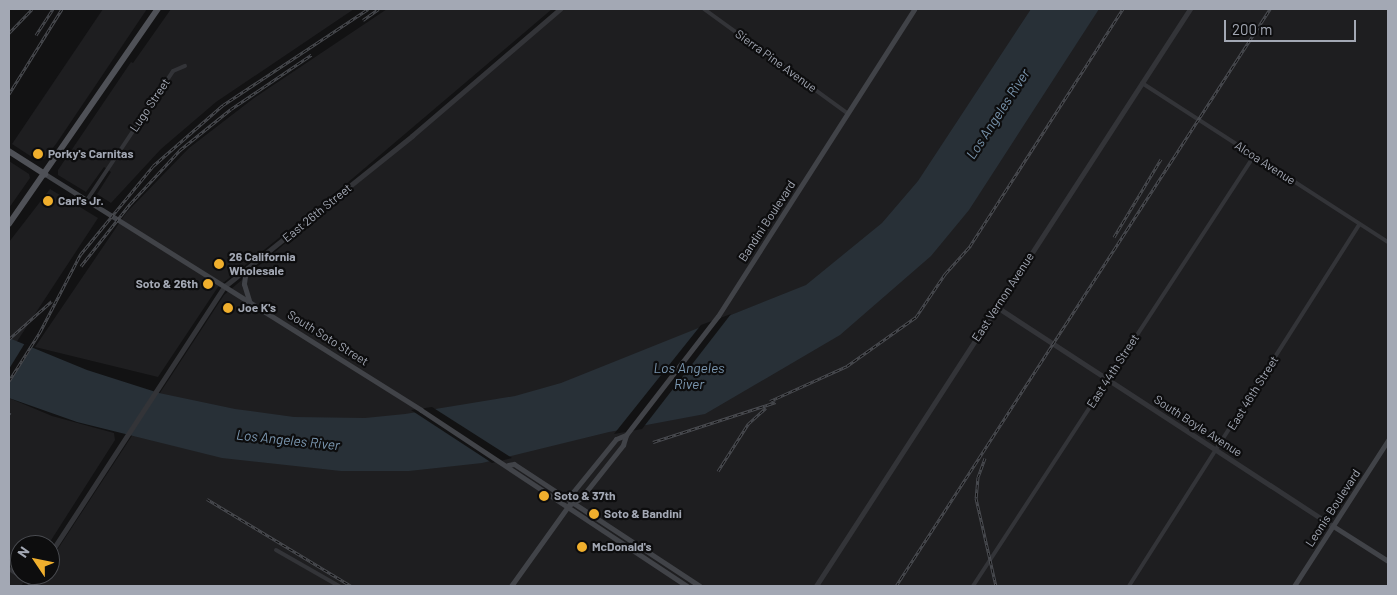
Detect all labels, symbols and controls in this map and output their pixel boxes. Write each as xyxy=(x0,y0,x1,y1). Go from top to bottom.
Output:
scale bar xyxy=(1227,10,1360,42)
text: 200 m xyxy=(1232,20,1272,38)
street label: Sierra Pine Avenue xyxy=(732,27,820,95)
water label: Los Angeles River xyxy=(963,66,1033,162)
street label: Lugo Street xyxy=(127,76,173,134)
street label: Alcoa Avenue xyxy=(1232,138,1298,188)
place label: Porky's Carnitas xyxy=(48,147,133,161)
marker: Porky's Carnitas xyxy=(32,148,44,160)
street label: Bandini Boulevard xyxy=(735,178,799,264)
street label: East 26th Street xyxy=(280,181,354,245)
place label: Carl's Jr. xyxy=(58,194,104,208)
marker: Carl's Jr. xyxy=(42,195,54,207)
place label: 26 California Wholesale xyxy=(229,250,296,278)
street label: East Vernon Avenue xyxy=(969,250,1037,344)
marker: 26 California Wholesale xyxy=(213,258,225,270)
place label: Soto & 26th xyxy=(136,277,198,291)
marker: Soto & 26th xyxy=(202,278,214,290)
place label: Joe K's xyxy=(238,301,276,315)
marker: Joe K's xyxy=(222,302,234,314)
street label: South Soto Street xyxy=(285,307,371,369)
street label: East 44th Street xyxy=(1084,331,1142,411)
street label: East 46th Street xyxy=(1224,353,1282,433)
water label: Los Angeles River xyxy=(653,360,725,392)
street label: South Boyle Avenue xyxy=(1151,392,1245,460)
water label: Los Angeles River xyxy=(235,426,341,454)
street label: Leonis Boulevard xyxy=(1303,467,1363,549)
place label: Soto & 37th xyxy=(554,489,616,503)
marker: Soto & 37th xyxy=(538,490,550,502)
place label: Soto & Bandini xyxy=(604,507,682,521)
marker: Soto & Bandini xyxy=(588,508,600,520)
north arrow xyxy=(10,535,60,585)
place label: McDonald's xyxy=(592,540,652,554)
marker: McDonald's xyxy=(576,541,588,553)
text: N xyxy=(13,543,33,561)

